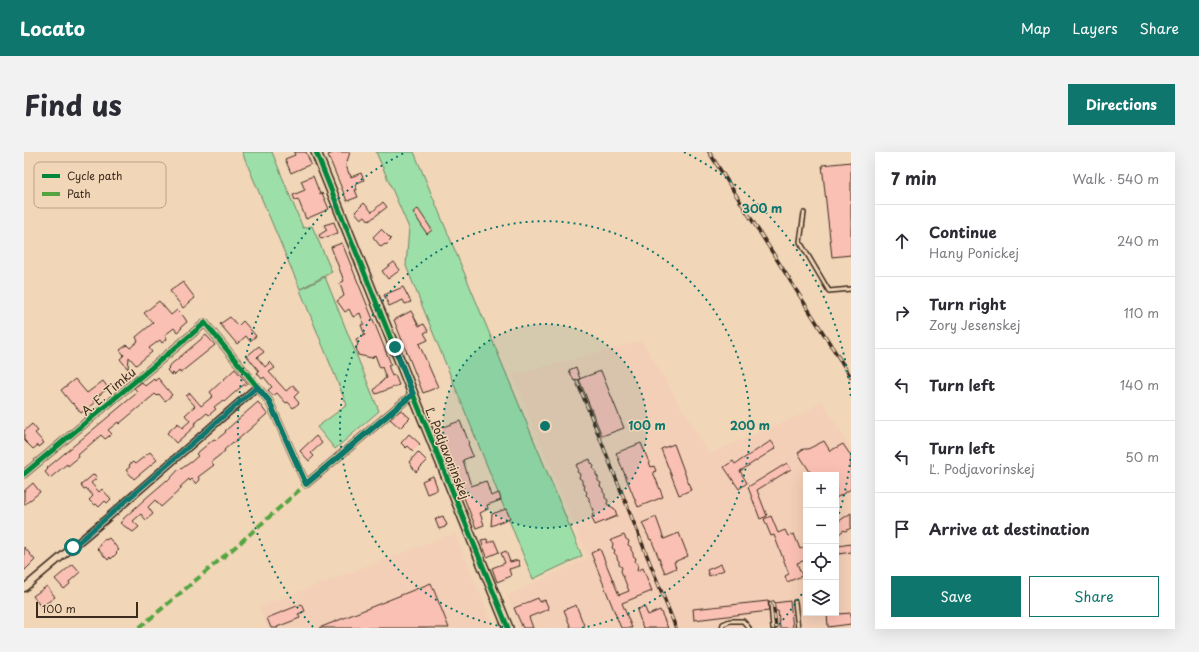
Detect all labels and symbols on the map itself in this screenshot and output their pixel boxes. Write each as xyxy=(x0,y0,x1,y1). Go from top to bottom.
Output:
legend xyxy=(34,162,166,208)
text: Cycle path xyxy=(67,167,122,184)
text: Path xyxy=(67,185,91,202)
text: 300 m xyxy=(742,199,782,217)
route end xyxy=(386,338,404,356)
street label: A. E. Timku xyxy=(77,363,139,419)
street label: Ľ. Podjavorinskej xyxy=(421,404,475,502)
text: 100 m xyxy=(628,416,666,434)
text: 200 m xyxy=(730,416,770,434)
centre of rings xyxy=(538,419,552,433)
route start xyxy=(64,538,82,556)
scale bar xyxy=(36,600,138,619)

